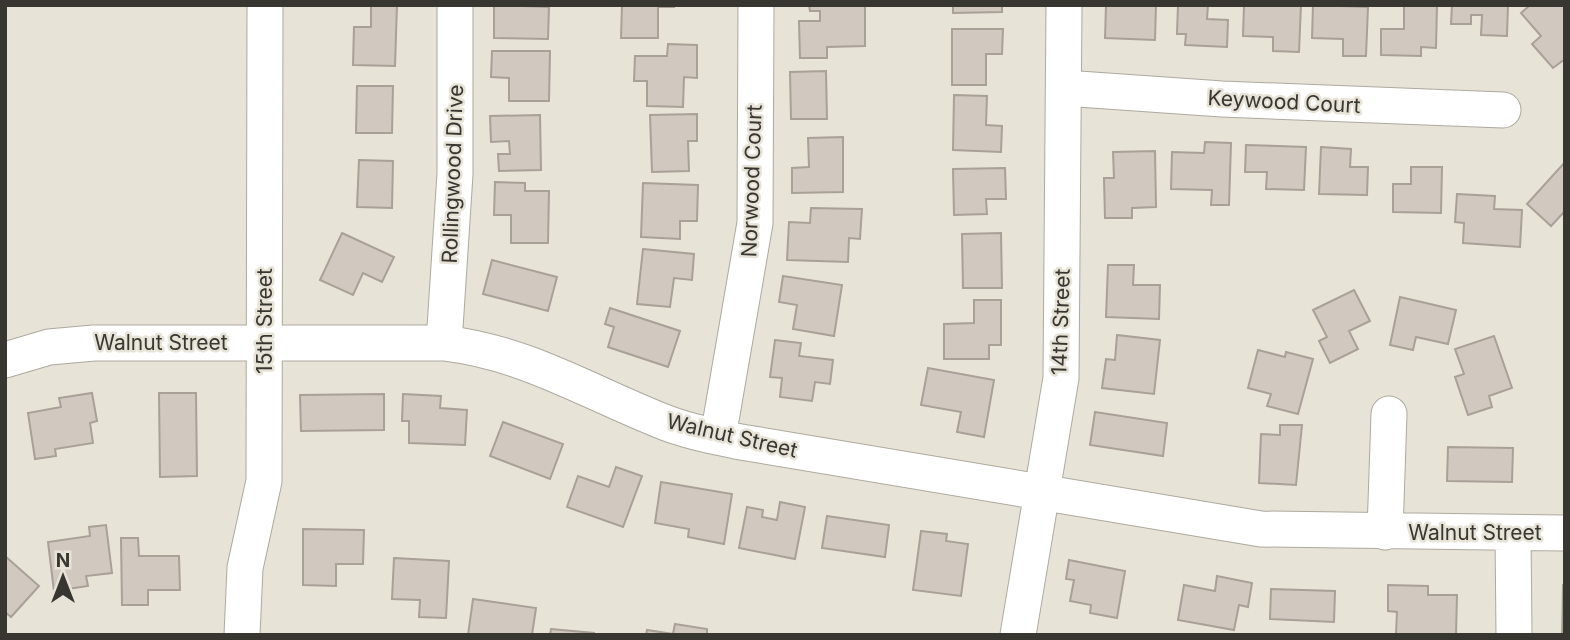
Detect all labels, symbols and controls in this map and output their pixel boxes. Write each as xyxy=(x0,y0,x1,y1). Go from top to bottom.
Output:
street label: Rollingwood Drive xyxy=(437,84,468,264)
street label: Keywood Court xyxy=(1207,85,1361,118)
street label: Norwood Court xyxy=(736,104,767,258)
street label: 15th Street xyxy=(252,268,277,374)
street label: 14th Street xyxy=(1046,268,1075,376)
street label: Walnut Street xyxy=(94,330,228,355)
street label: Walnut Street xyxy=(664,408,800,463)
street label: Walnut Street xyxy=(1408,520,1542,545)
north arrow xyxy=(28,542,98,612)
text: N xyxy=(56,549,70,572)

